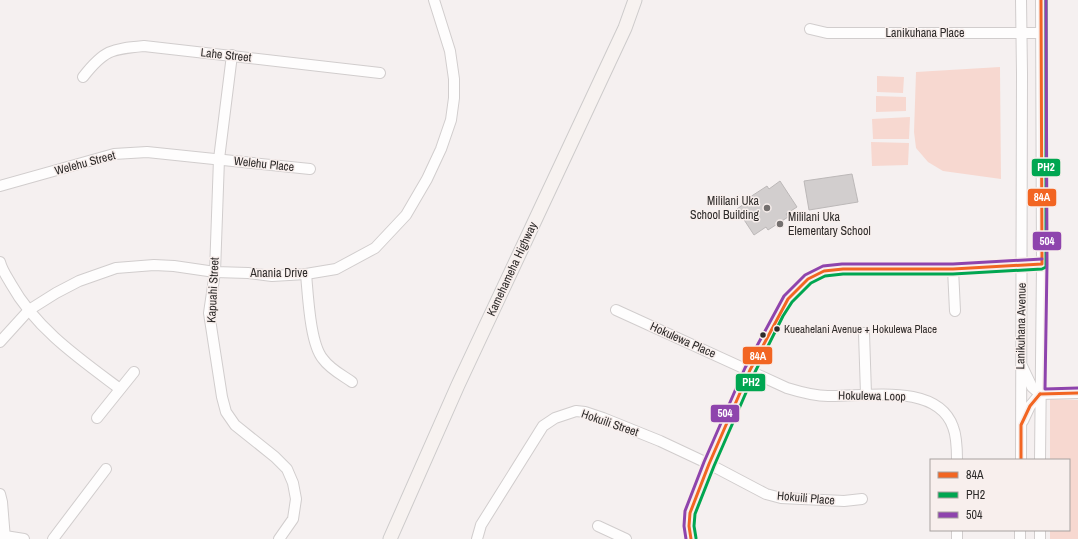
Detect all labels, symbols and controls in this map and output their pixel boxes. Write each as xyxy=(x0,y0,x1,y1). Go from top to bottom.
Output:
street label: Lanikuhana Place xyxy=(886,25,964,41)
street label: Lahe Street xyxy=(200,44,252,66)
street label: Welehu Street xyxy=(53,147,117,179)
street label: Welehu Place xyxy=(233,153,295,175)
line badge: PH2 xyxy=(1031,158,1061,177)
text: PH2 xyxy=(1037,160,1055,174)
line badge: 84A xyxy=(1027,188,1057,207)
text: 84A xyxy=(1034,190,1051,204)
place label: Mililani Uka School Building xyxy=(690,193,760,223)
marker: Mililani Uka School Building xyxy=(762,203,772,213)
place label: Mililani Uka Elementary School xyxy=(788,209,871,239)
street label: Kamehameha Highway xyxy=(483,219,541,319)
marker: Mililani Uka Elementary School xyxy=(775,219,785,229)
line badge: 504 xyxy=(1032,231,1062,251)
text: 504 xyxy=(1039,234,1055,248)
street label: Kapuahi Street xyxy=(203,257,223,323)
street label: Anania Drive xyxy=(249,265,308,281)
street label: Lanikuhana Avenue xyxy=(1012,282,1030,370)
street label: Hokulewa Place xyxy=(648,318,718,362)
place label: Kueahelani Avenue + Hokulewa Place xyxy=(784,322,937,336)
marker: Kueahelani Avenue + Hokulewa Place xyxy=(772,324,782,334)
unlabelled marker xyxy=(758,330,768,340)
line badge: 84A xyxy=(742,346,773,365)
text: 84A xyxy=(750,349,767,363)
line badge: PH2 xyxy=(735,373,766,392)
text: PH2 xyxy=(742,375,760,389)
street label: Hokulewa Loop xyxy=(838,387,906,405)
line badge: 504 xyxy=(710,404,740,423)
street label: Hokuili Street xyxy=(579,406,641,440)
text: 504 xyxy=(717,406,733,420)
legend xyxy=(930,459,1070,531)
text: 84A xyxy=(966,467,984,483)
text: PH2 xyxy=(966,487,985,503)
street label: Hokuili Place xyxy=(776,488,836,508)
text: 504 xyxy=(966,507,983,523)

